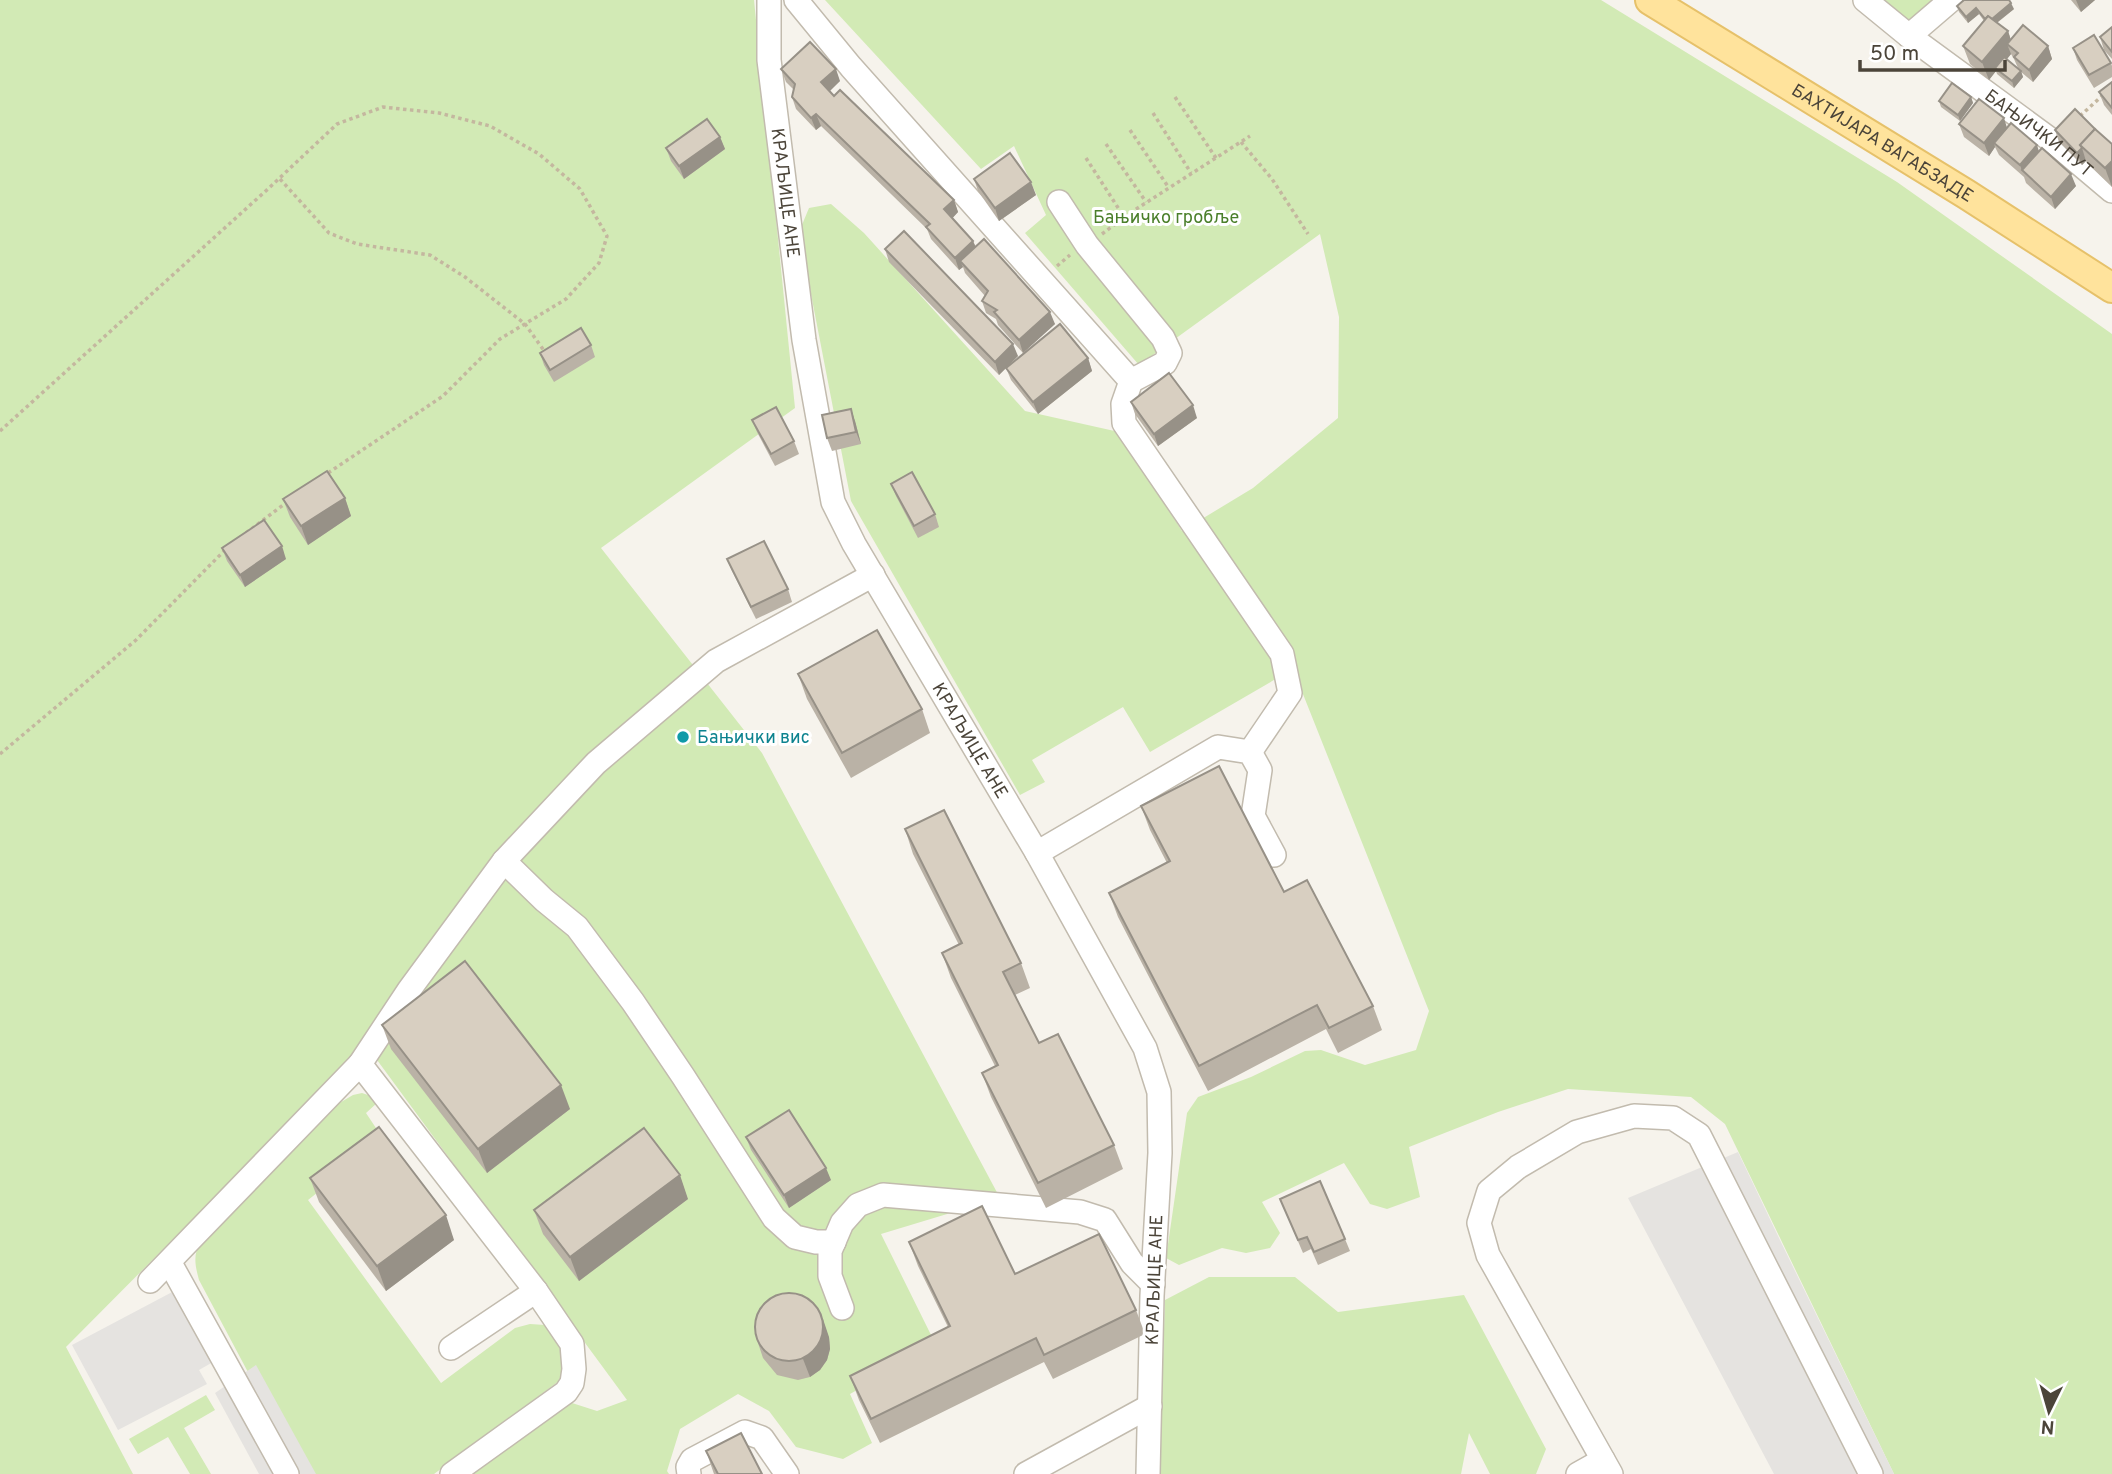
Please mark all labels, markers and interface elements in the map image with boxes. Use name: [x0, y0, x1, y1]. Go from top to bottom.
scale bar: [1860, 28, 2005, 72]
text: 50 m: [1870, 41, 1919, 68]
street label: БАХТИЈАРА ВАГАБЗАДЕ: [1787, 80, 1977, 209]
street label: БАЊИЧКИ ПУТ: [1979, 85, 2097, 183]
street label: КРАЉИЦЕ АНЕ: [765, 127, 804, 259]
park label: Бањичко гробље: [1093, 207, 1239, 230]
street label: КРАЉИЦЕ АНЕ: [926, 679, 1012, 803]
place label: Бањички вис: [697, 727, 810, 750]
marker: Бањички вис: [675, 729, 691, 745]
street label: КРАЉИЦЕ АНЕ: [1142, 1214, 1169, 1346]
north arrow: [2014, 1376, 2084, 1446]
text: N: [2040, 1413, 2056, 1438]

